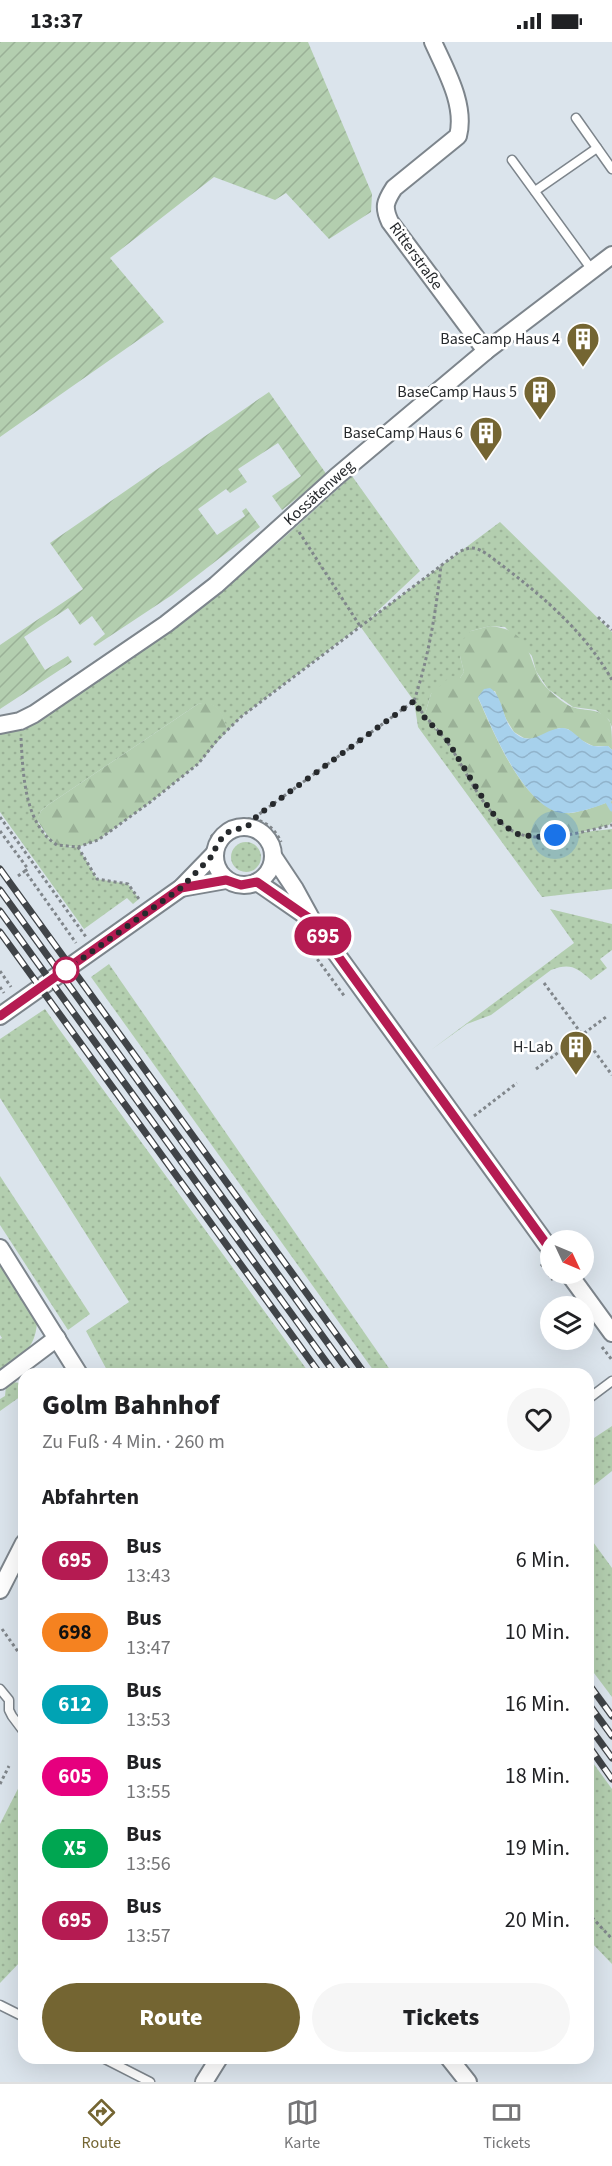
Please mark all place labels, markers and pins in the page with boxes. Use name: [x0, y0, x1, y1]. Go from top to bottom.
building icon: BaseCamp Haus 4: [565, 321, 601, 368]
place label: BaseCamp Haus 4: [440, 328, 560, 350]
building icon: BaseCamp Haus 5: [522, 374, 558, 421]
place label: BaseCamp Haus 5: [397, 381, 517, 403]
building icon: BaseCamp Haus 6: [468, 415, 504, 462]
place label: BaseCamp Haus 6: [343, 422, 463, 444]
unlabelled marker: [53, 957, 79, 983]
building icon: H-Lab: [558, 1029, 594, 1076]
place label: H-Lab: [513, 1036, 553, 1058]

